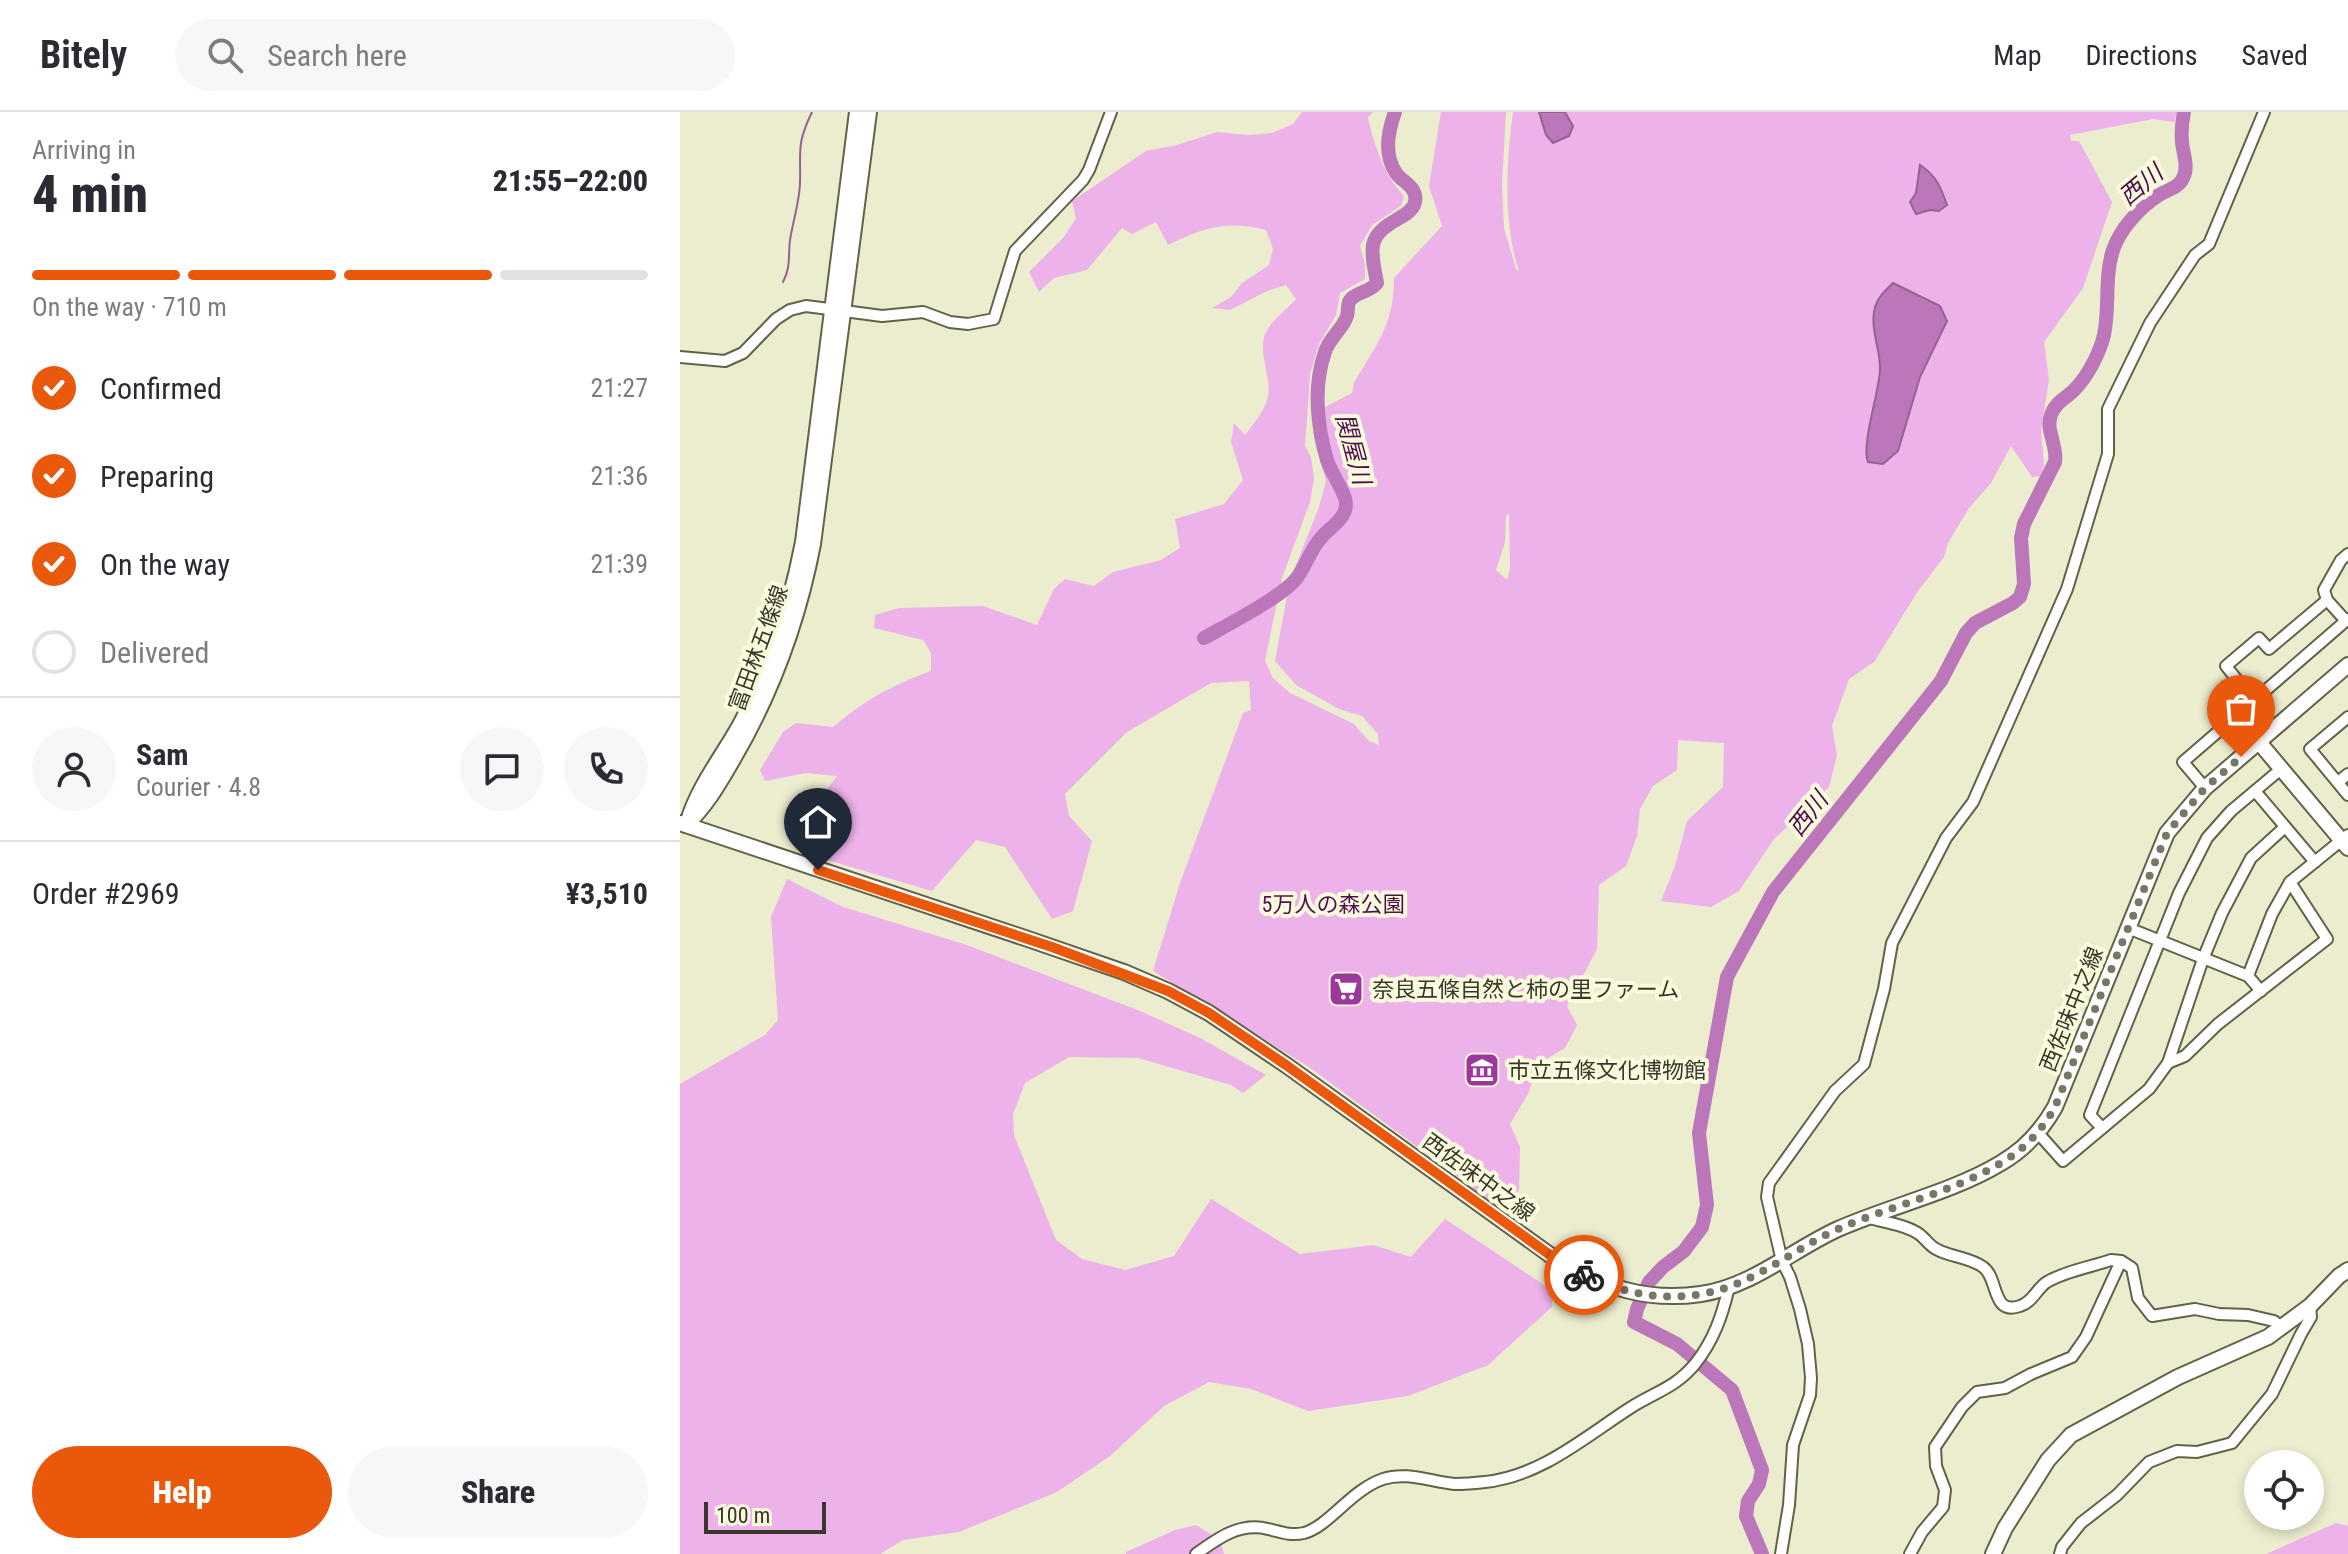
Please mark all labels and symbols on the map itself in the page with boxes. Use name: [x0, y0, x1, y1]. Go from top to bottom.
water label: 西川: [2114, 157, 2171, 211]
water label: 関屋川: [1330, 411, 1377, 490]
street label: 富田林五條線: [724, 582, 793, 714]
pin: [2207, 675, 2275, 757]
water label: 西川: [1782, 784, 1836, 842]
pin: [784, 788, 852, 870]
park label: 5万人の森公園: [1262, 892, 1404, 917]
street label: 西佐味中之線: [2035, 943, 2108, 1075]
supermarket icon: 奈良五條自然と柿の里ファーム: [1327, 970, 1365, 1008]
place label: 奈良五條自然と柿の里ファーム: [1372, 977, 1679, 1002]
museum icon: 市立五條文化博物館: [1463, 1051, 1501, 1089]
place label: 市立五條文化博物館: [1508, 1058, 1706, 1083]
street label: 西佐味中之線: [1418, 1128, 1539, 1226]
courier: [1544, 1235, 1624, 1315]
scale bar: [704, 1498, 826, 1534]

